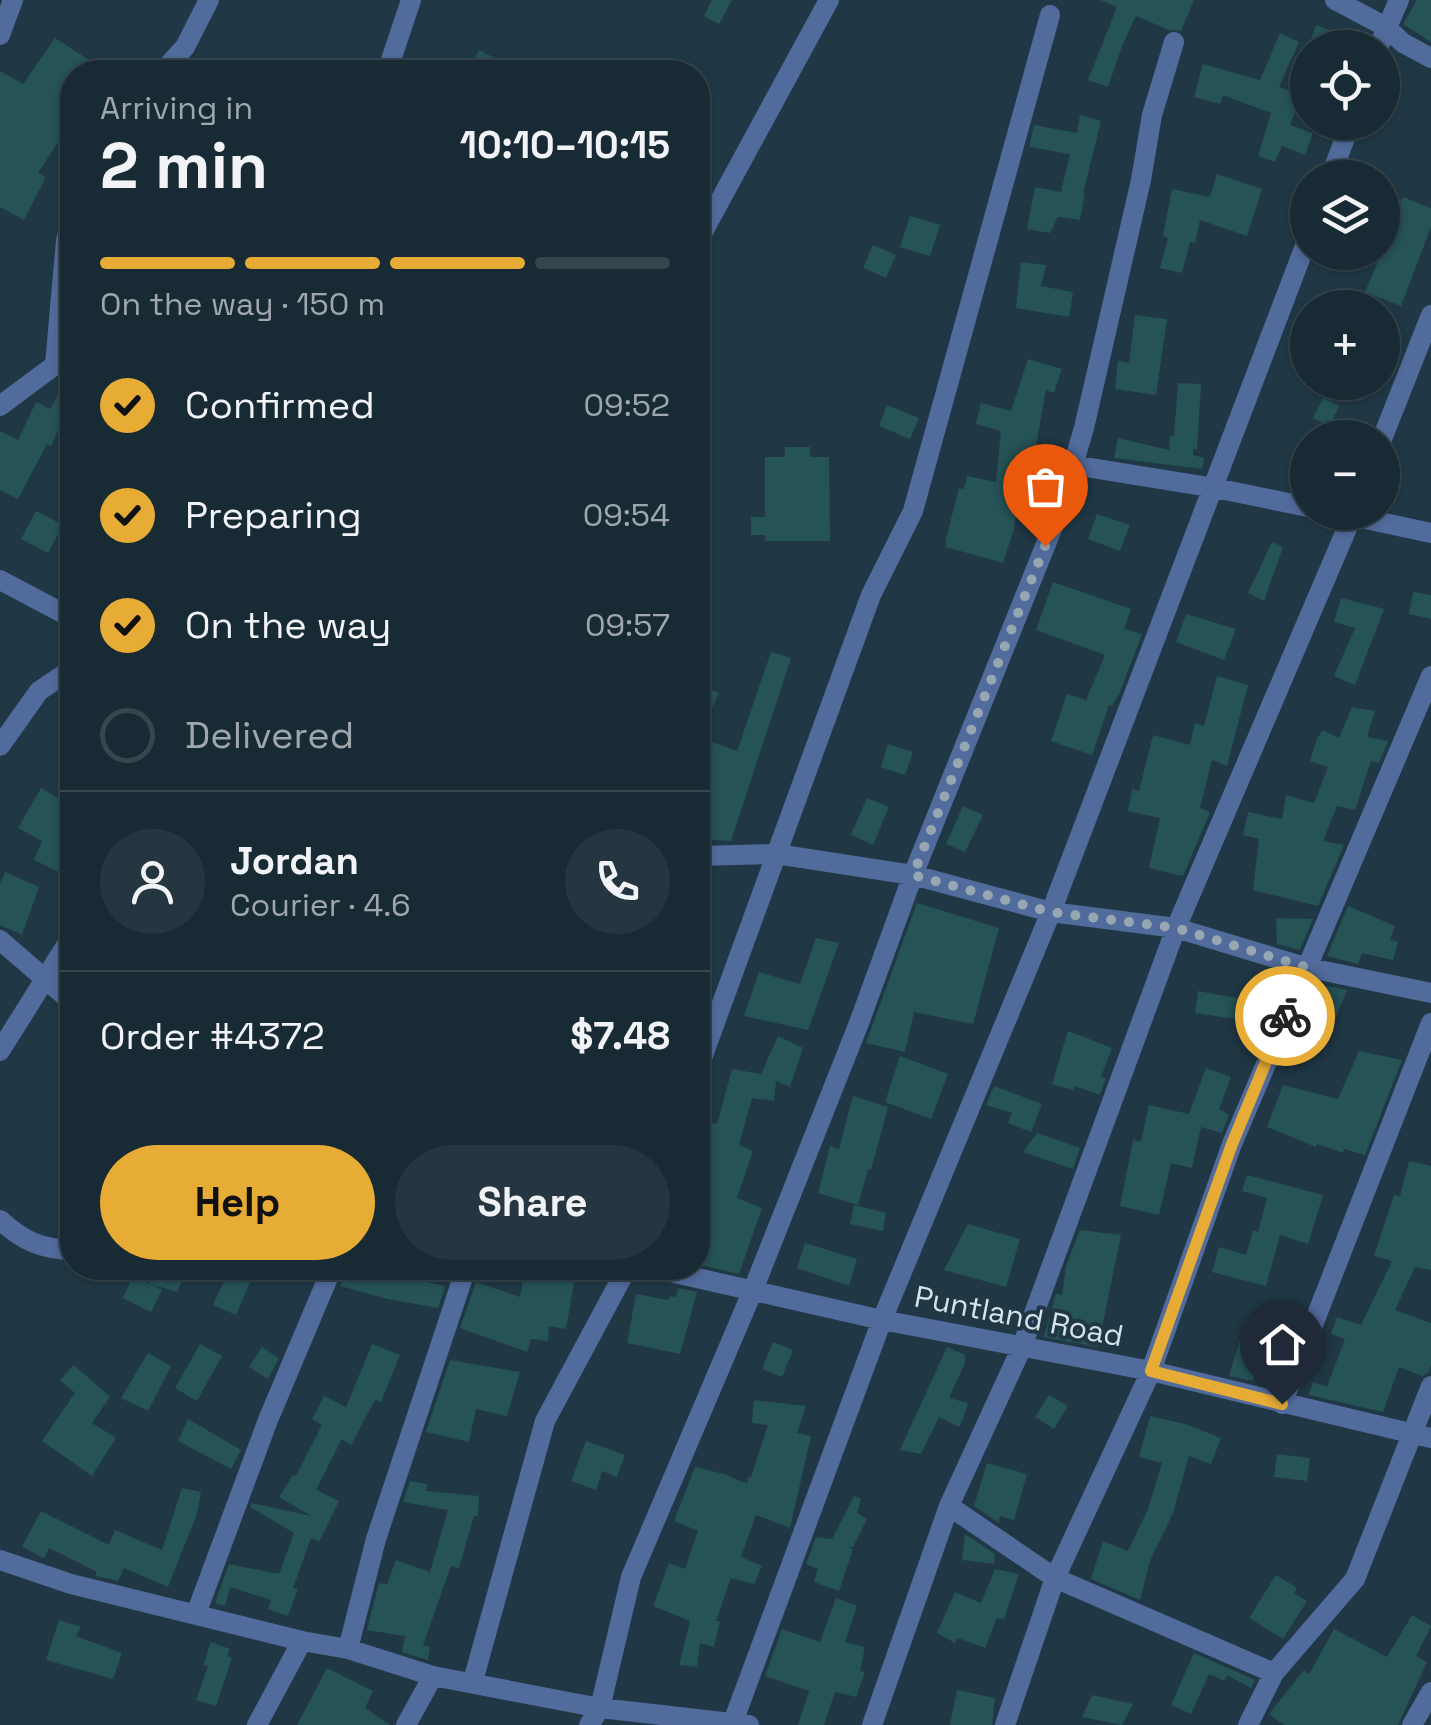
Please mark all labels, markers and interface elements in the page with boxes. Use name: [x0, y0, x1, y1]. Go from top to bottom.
map controls: [1290, 30, 1400, 530]
button: locate: [1290, 30, 1400, 140]
text: Arriving in: [100, 88, 253, 128]
text: 10:10–10:15: [460, 121, 670, 169]
text: 2 min: [100, 124, 268, 207]
button: layers: [1290, 160, 1400, 270]
text: On the way · 150 m: [100, 284, 385, 324]
button: +: [1290, 290, 1400, 400]
icon: check: [100, 378, 155, 433]
text: Confirmed: [185, 381, 375, 429]
text: 09:52: [584, 385, 670, 425]
button: −: [1290, 420, 1400, 530]
pin: [1003, 444, 1088, 547]
icon: bag: [1018, 459, 1073, 514]
icon: check: [100, 488, 155, 543]
text: Preparing: [185, 491, 362, 539]
text: 09:54: [583, 495, 670, 535]
icon: check: [100, 598, 155, 653]
text: On the way: [185, 601, 391, 649]
text: 09:57: [585, 605, 670, 645]
text: Delivered: [185, 711, 354, 759]
button: person: [100, 829, 205, 934]
button: phone: [565, 829, 670, 934]
text: Jordan: [230, 837, 359, 885]
text: Courier · 4.6: [230, 885, 411, 925]
courier: [1235, 966, 1335, 1066]
icon: bike: [1258, 989, 1313, 1044]
text: Order #4372: [100, 1012, 325, 1060]
text: $7.48: [570, 1012, 670, 1060]
button: Help: [100, 1145, 375, 1260]
button: Share: [395, 1145, 670, 1260]
street label: Puntland Road: [911, 1277, 1127, 1355]
pin: [1240, 1302, 1325, 1405]
icon: home: [1255, 1317, 1310, 1372]

